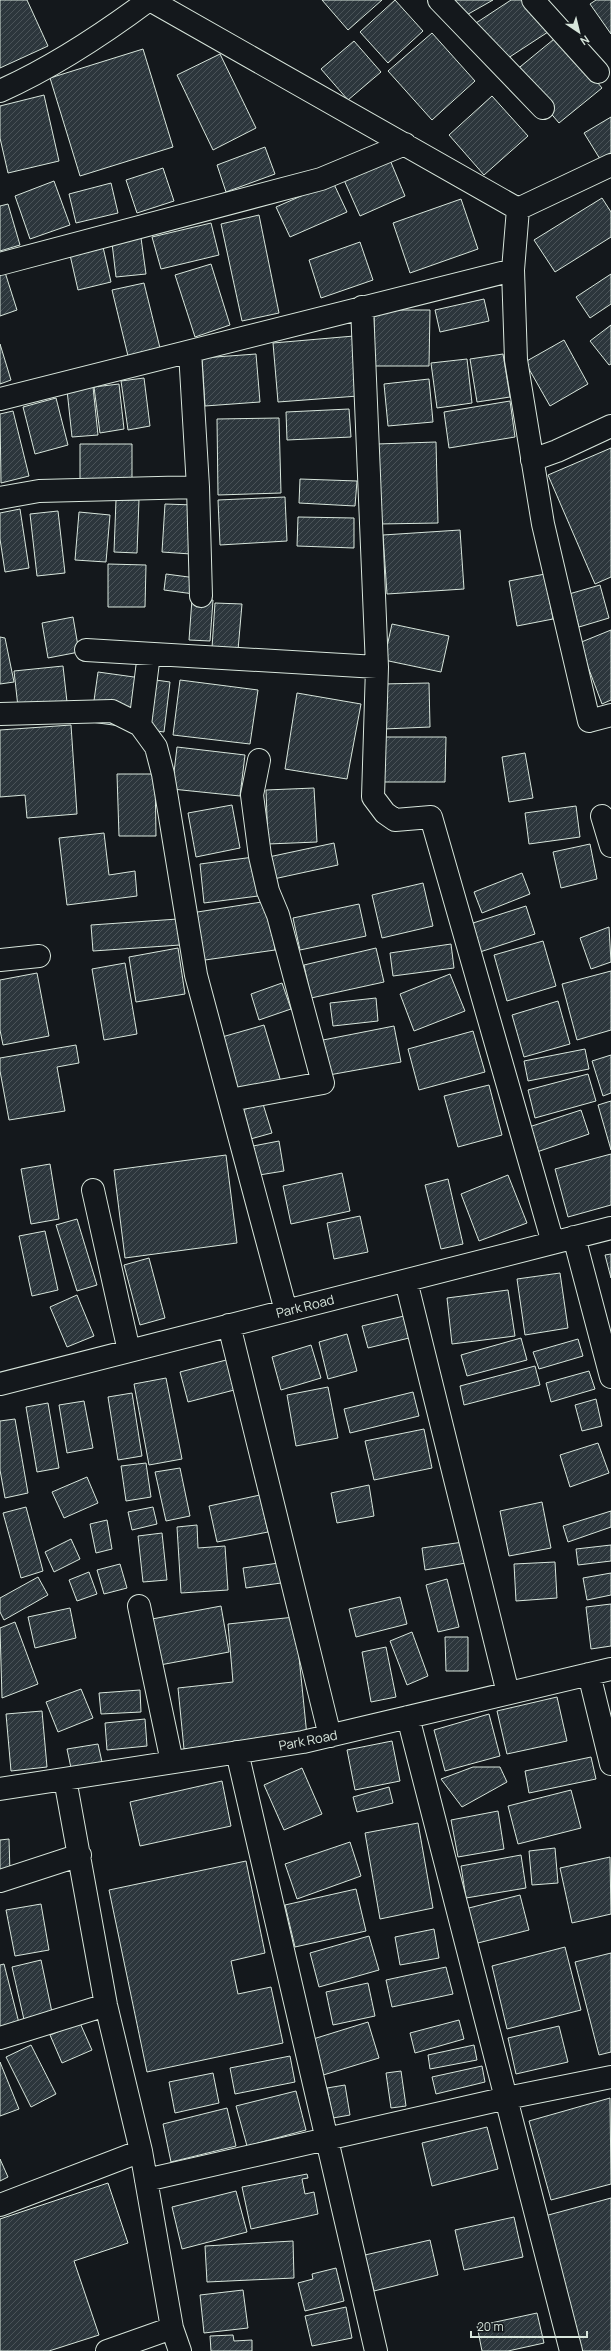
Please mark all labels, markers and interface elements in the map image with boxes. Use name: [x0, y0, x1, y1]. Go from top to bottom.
north arrow: [559, 12, 599, 52]
text: N: [577, 32, 593, 49]
street label: Park Road: [274, 1290, 336, 1322]
street label: Park Road: [277, 1726, 339, 1754]
scale bar: [471, 2313, 587, 2339]
text: 20 m: [477, 2318, 504, 2335]

